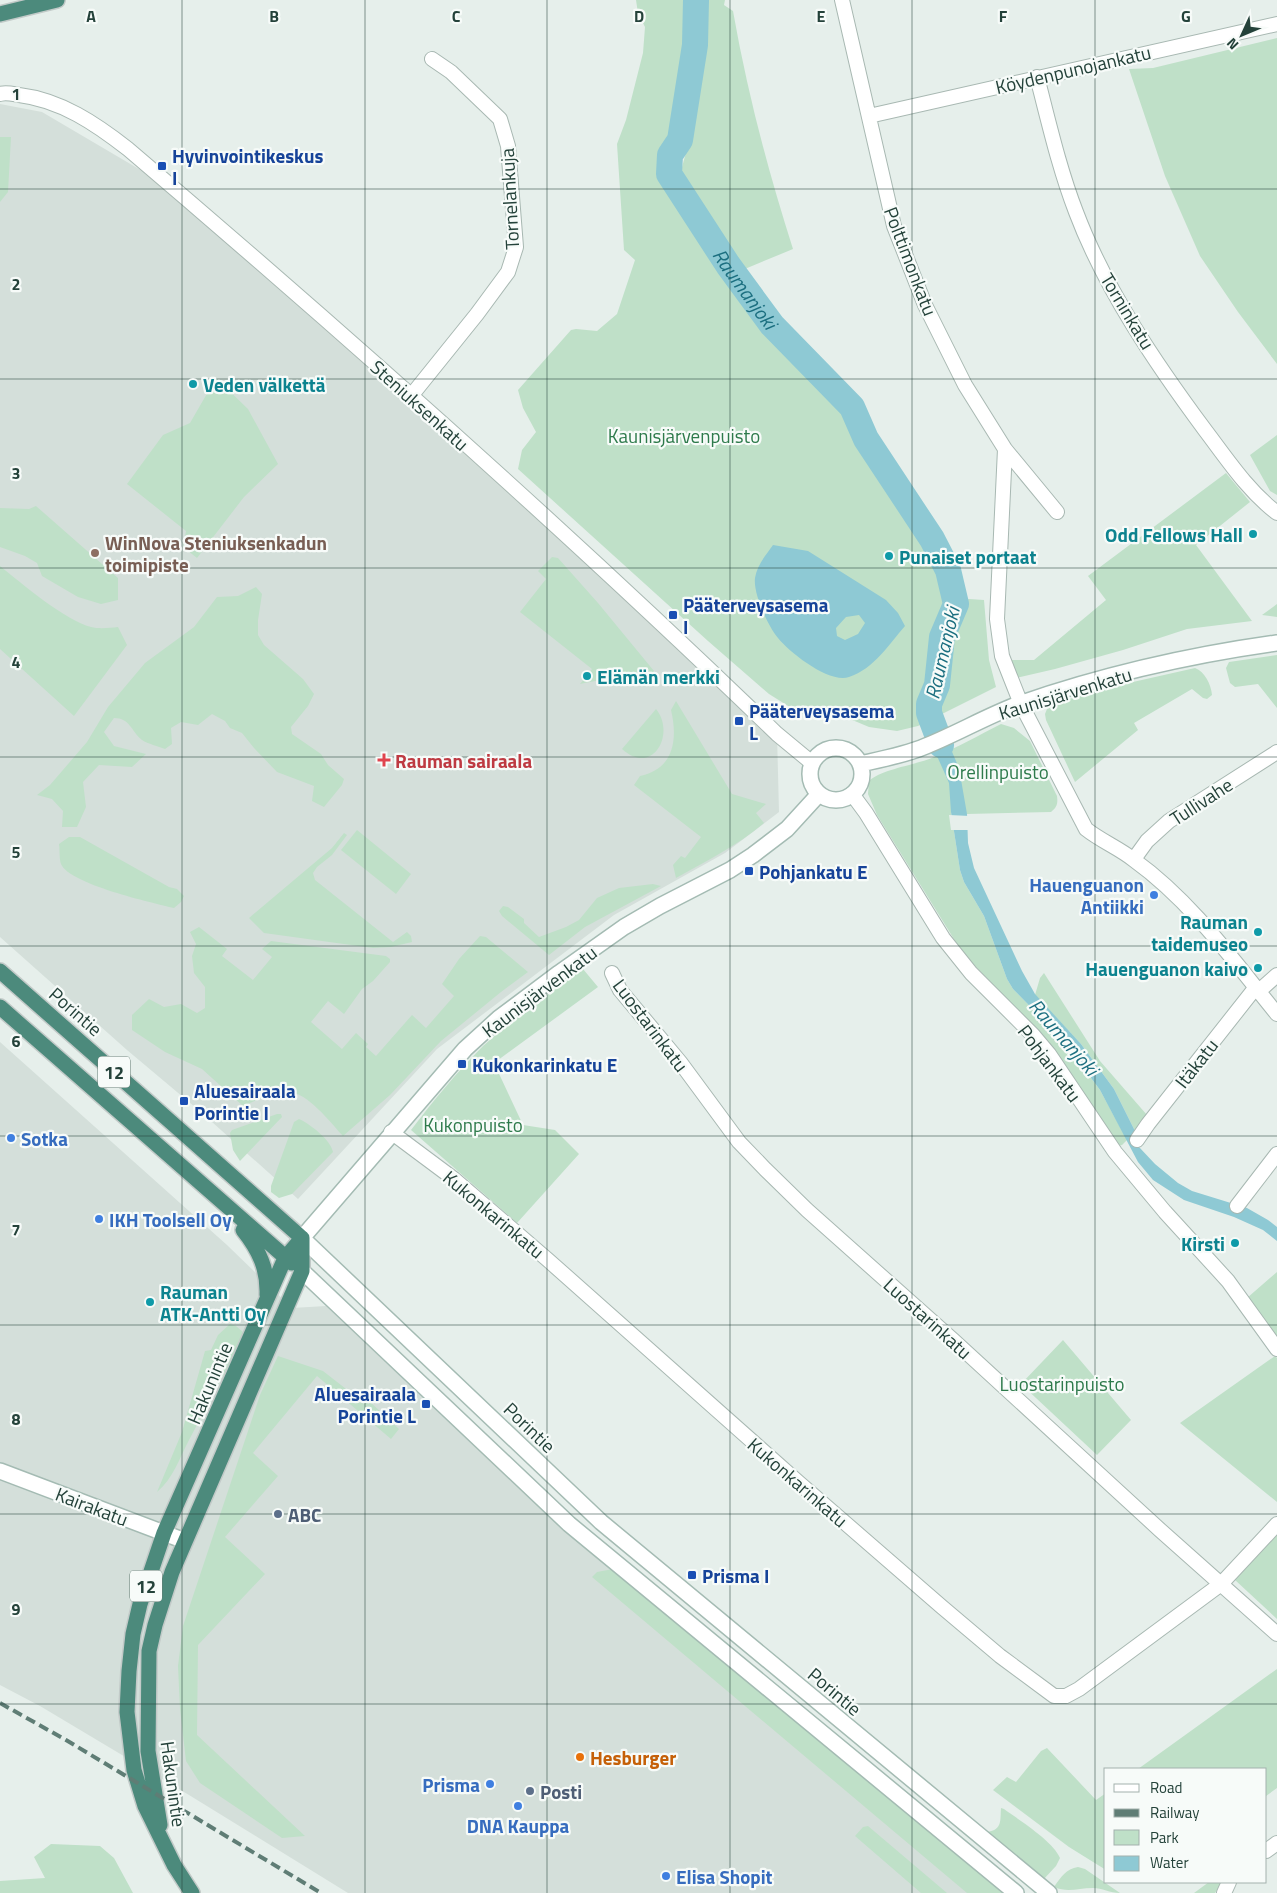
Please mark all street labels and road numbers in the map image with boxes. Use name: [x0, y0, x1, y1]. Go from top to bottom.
street label: Köydenpunojankatu: [992, 37, 1154, 101]
street label: Tornelankuja: [492, 147, 526, 251]
street label: Polttimonkatu: [877, 202, 945, 320]
street label: Torninkatu: [1094, 267, 1162, 355]
street label: Steniuksenkatu: [364, 353, 476, 457]
street label: Kaunisjärvenkatu: [995, 659, 1135, 727]
street label: Tullivahe: [1164, 770, 1238, 832]
street label: Kaunisjärvenkatu: [475, 938, 603, 1044]
street label: Luostarinkatu: [606, 972, 696, 1078]
street label: Porintie: [43, 980, 109, 1042]
street label: Pohjankatu: [1011, 1018, 1089, 1108]
street label: Itäkatu: [1167, 1032, 1225, 1094]
road number: 12: [98, 1056, 130, 1088]
street label: Kukonkarinkatu: [437, 1163, 551, 1265]
street label: Luostarinkatu: [877, 1270, 979, 1366]
street label: Hakunintie: [179, 1338, 239, 1428]
street label: Porintie: [497, 1395, 563, 1459]
street label: Kukonkarinkatu: [741, 1430, 855, 1534]
street label: Kairakatu: [51, 1479, 133, 1533]
road number: 12: [130, 1570, 162, 1602]
street label: Porintie: [802, 1660, 868, 1722]
street label: Hakunintie: [154, 1739, 194, 1829]

